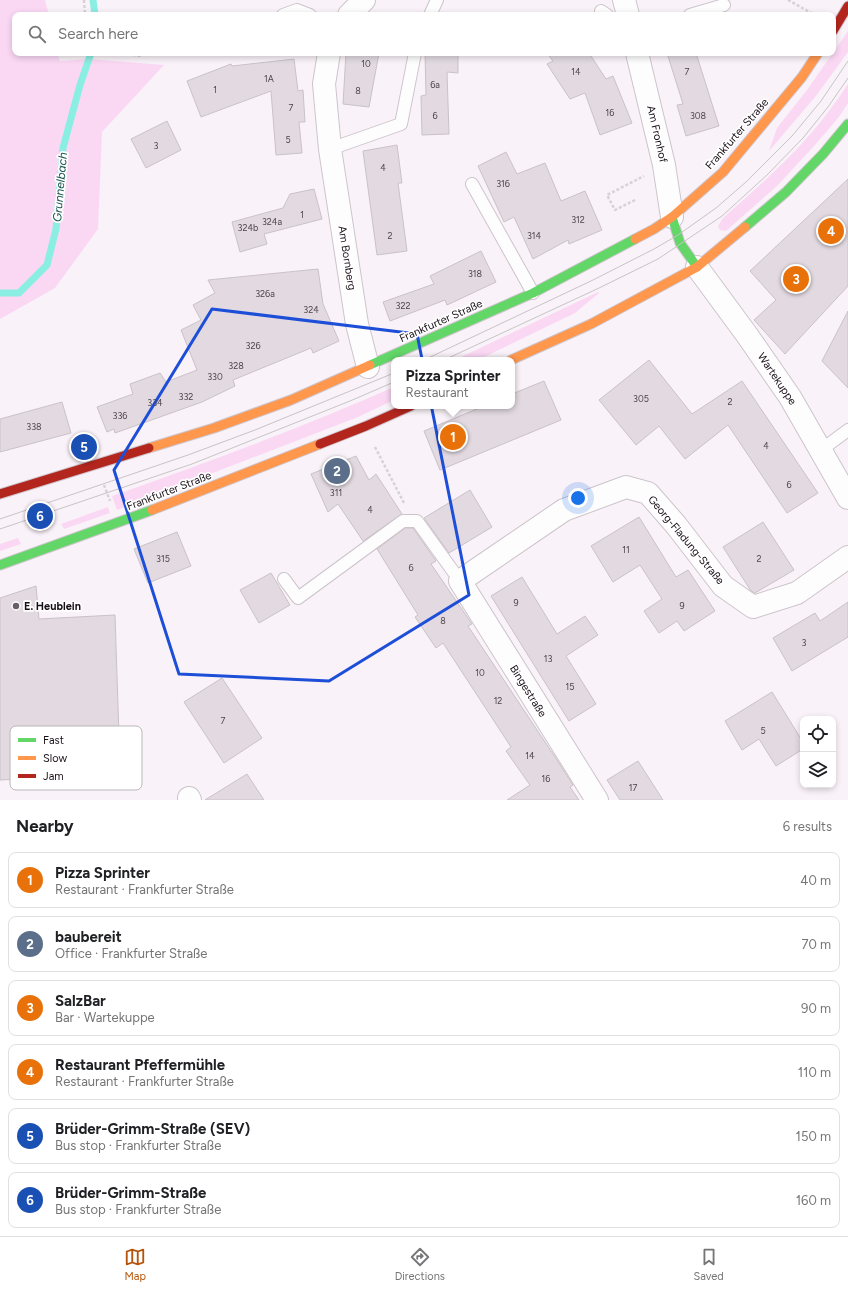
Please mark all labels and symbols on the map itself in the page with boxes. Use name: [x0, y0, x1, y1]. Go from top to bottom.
house number: 10: [361, 58, 371, 69]
house number: 14: [571, 66, 581, 77]
house number: 7: [685, 66, 690, 77]
house number: 1A: [264, 73, 274, 84]
house number: 6a: [430, 79, 440, 90]
house number: 1: [213, 84, 217, 95]
house number: 8: [355, 85, 361, 96]
street label: Frankfurter Straße: [703, 96, 771, 172]
house number: 7: [289, 102, 294, 113]
street label: Am Fronhof: [644, 104, 670, 165]
house number: 16: [606, 107, 614, 118]
house number: 6: [432, 110, 438, 121]
house number: 308: [690, 110, 707, 121]
house number: 5: [285, 134, 291, 145]
house number: 3: [154, 140, 159, 151]
water label: Grunnelbach: [50, 151, 70, 222]
house number: 4: [380, 162, 386, 173]
house number: 316: [496, 178, 510, 189]
house number: 1: [300, 209, 304, 220]
house number: 312: [571, 214, 585, 225]
house number: 324a: [262, 216, 282, 227]
pin: 4: [818, 216, 844, 246]
house number: 324b: [238, 222, 258, 233]
street label: Am Bornberg: [335, 225, 359, 291]
house number: 2: [387, 230, 393, 241]
house number: 314: [527, 230, 542, 241]
pin: 3: [783, 264, 809, 294]
house number: 318: [468, 268, 483, 279]
house number: 326a: [255, 288, 275, 299]
street label: Frankfurter Straße: [397, 297, 485, 345]
house number: 322: [396, 300, 410, 311]
house number: 324: [303, 304, 319, 315]
house number: 326: [245, 340, 261, 351]
street label: Wartekuppe: [755, 350, 799, 408]
house number: 328: [228, 360, 244, 371]
house number: 330: [207, 371, 223, 382]
house number: 332: [179, 391, 193, 402]
house number: 305: [633, 393, 649, 404]
house number: 2: [727, 396, 733, 407]
house number: 334: [147, 397, 163, 408]
house number: 336: [113, 410, 127, 421]
house number: 338: [26, 421, 42, 432]
pin: 1: [440, 422, 466, 452]
pin: 5: [71, 432, 97, 462]
house number: 4: [763, 440, 769, 451]
pin: 2: [324, 456, 350, 486]
street label: Frankfurter Straße: [125, 469, 213, 513]
house number: 6: [786, 479, 792, 490]
house number: 311: [330, 487, 342, 498]
your location: [568, 488, 588, 508]
street label: Georg-Fladung-Straße: [645, 493, 727, 587]
pin: 6: [27, 501, 53, 531]
house number: 4: [367, 504, 373, 515]
house number: 11: [622, 544, 630, 555]
house number: 315: [156, 553, 170, 564]
house number: 2: [756, 553, 762, 564]
house number: 6: [408, 562, 414, 573]
house number: 9: [513, 597, 519, 608]
place label: E. Heublein: [24, 600, 81, 613]
house number: 9: [679, 600, 685, 611]
marker: E. Heublein: [11, 601, 21, 611]
house number: 8: [440, 615, 446, 626]
house number: 3: [802, 637, 807, 648]
house number: 13: [544, 653, 552, 664]
street label: Bingestraße: [507, 663, 549, 719]
house number: 10: [475, 667, 485, 678]
house number: 15: [566, 681, 574, 692]
house number: 12: [494, 695, 502, 706]
house number: 7: [221, 715, 226, 726]
house number: 5: [760, 725, 766, 736]
legend: [10, 726, 142, 790]
text: Fast: [43, 734, 64, 747]
house number: 14: [525, 750, 535, 761]
text: Slow: [43, 752, 67, 765]
text: Jam: [43, 770, 64, 783]
house number: 16: [542, 773, 550, 784]
house number: 17: [629, 782, 637, 793]

